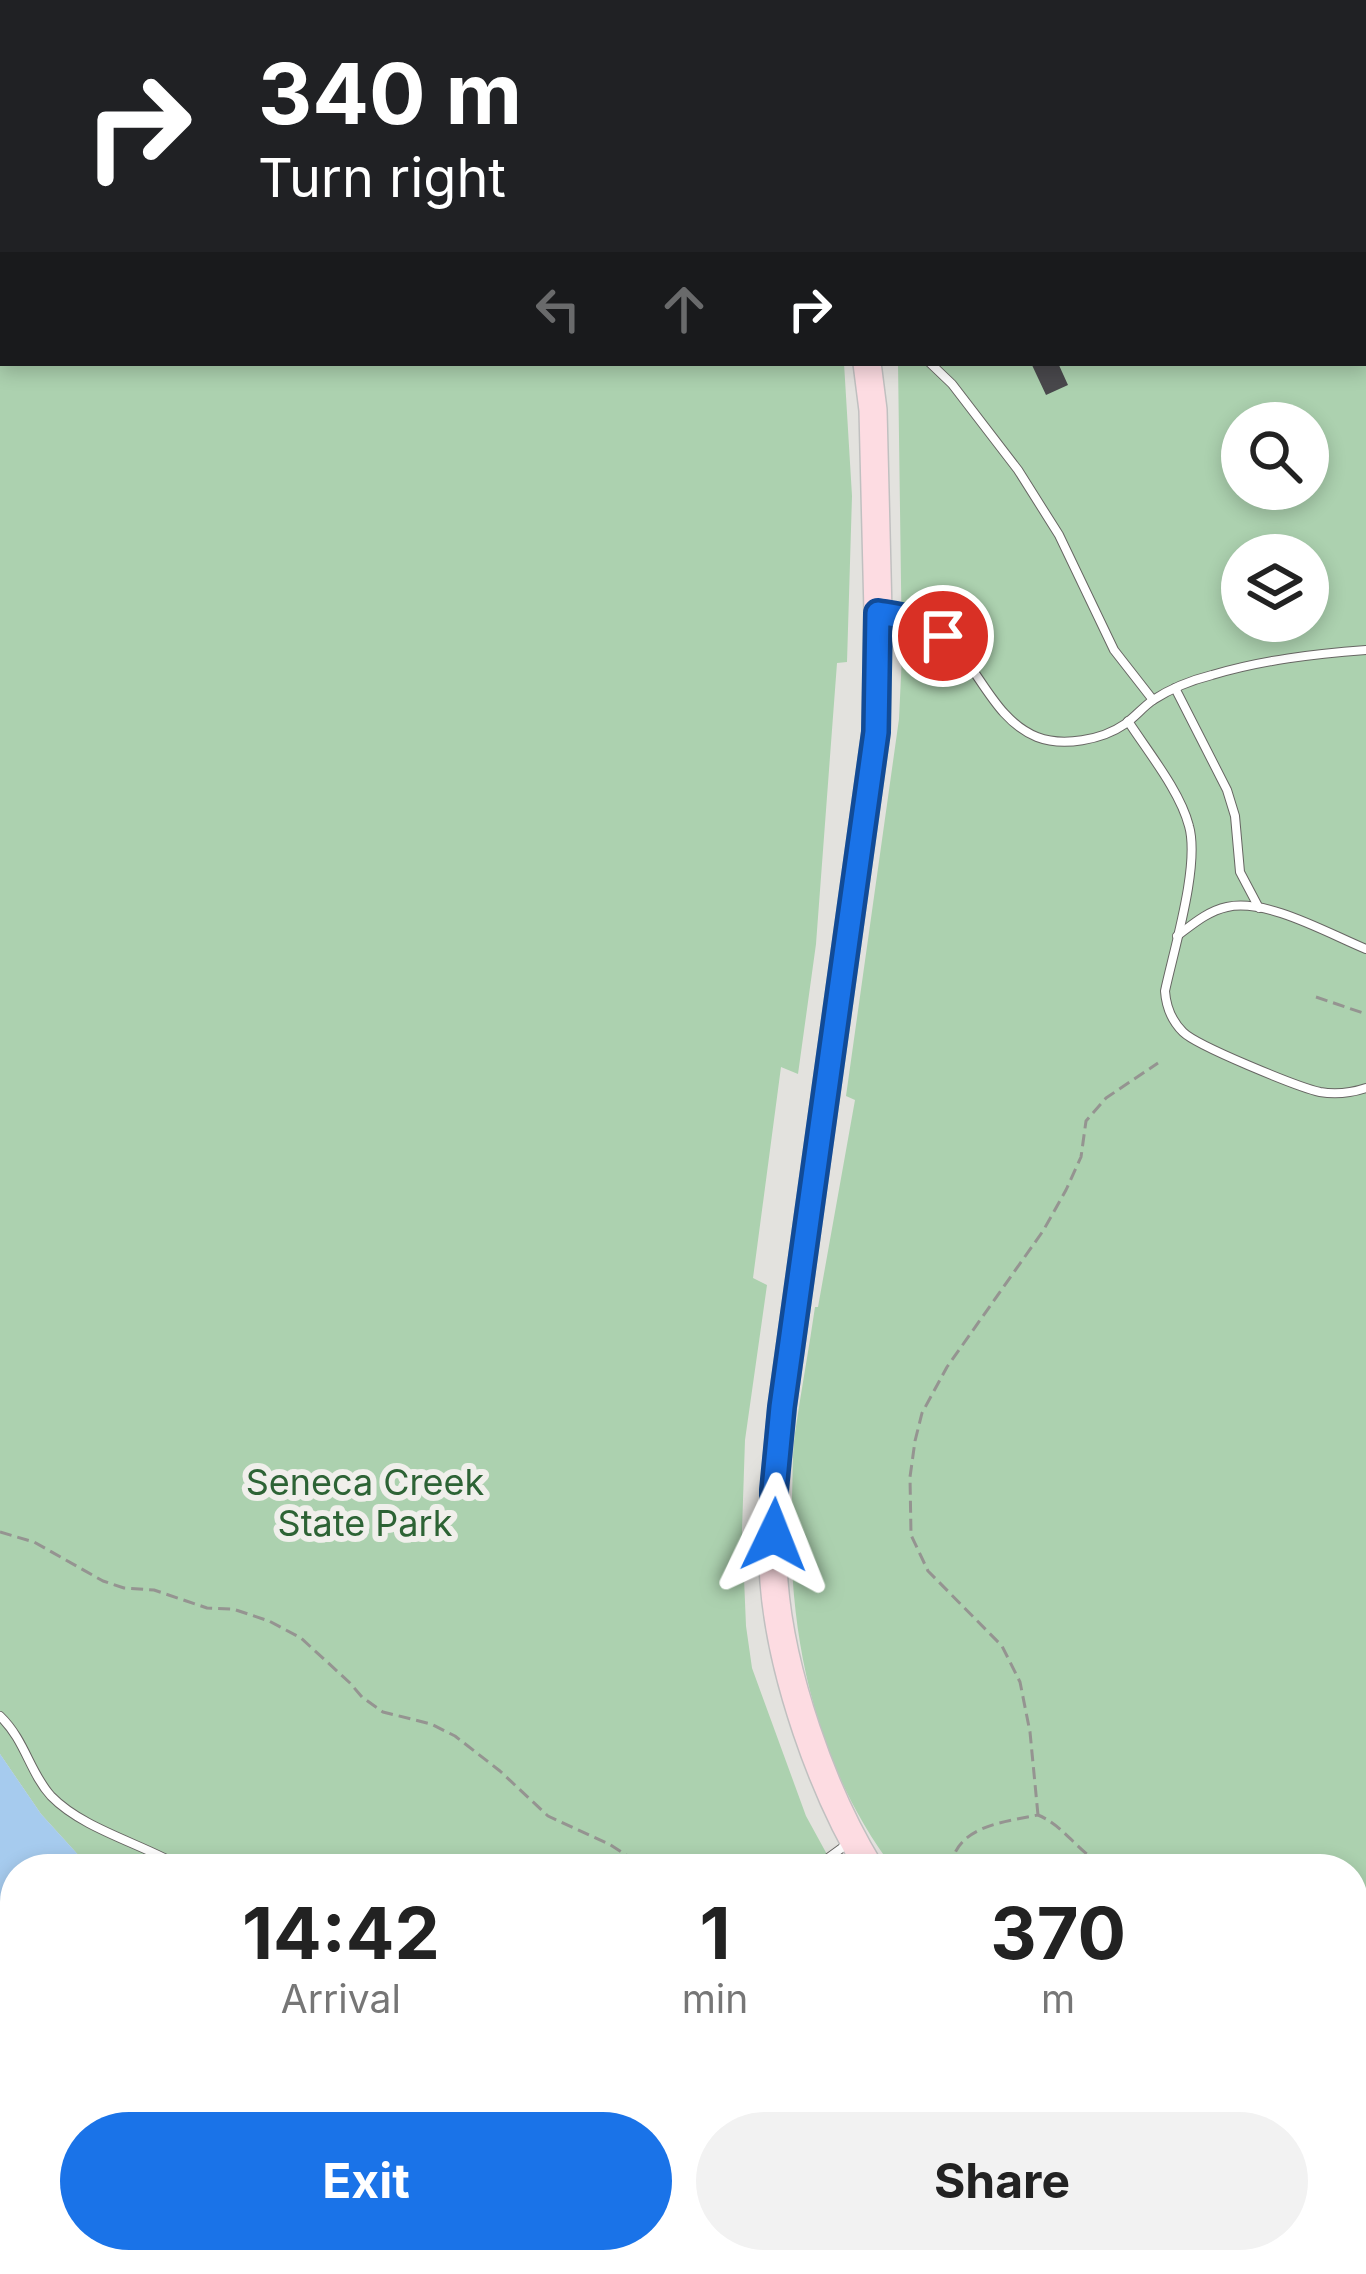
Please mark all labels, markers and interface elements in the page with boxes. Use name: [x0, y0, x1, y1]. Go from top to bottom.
text: 340 m: [258, 43, 522, 144]
icon: right: [60, 48, 216, 204]
text: Turn right: [258, 145, 506, 210]
icon: left: [525, 276, 591, 342]
icon: ahead: [651, 276, 717, 342]
icon: right: [777, 276, 843, 342]
map controls: [1221, 402, 1329, 642]
button: search: [1221, 402, 1329, 510]
button: layers: [1221, 534, 1329, 642]
pin: [892, 585, 994, 687]
icon: arrive: [910, 603, 976, 669]
park label: Seneca Creek State Park: [246, 1460, 485, 1545]
position arrow: [711, 1472, 837, 1598]
text: 14:42: [242, 1889, 440, 1976]
text: 1: [699, 1889, 731, 1976]
text: 370: [990, 1889, 1126, 1976]
text: Arrival: [281, 1975, 401, 2022]
text: min: [682, 1975, 748, 2022]
text: m: [1041, 1975, 1075, 2022]
button: Exit: [60, 2112, 672, 2250]
button: Share: [696, 2112, 1308, 2250]

